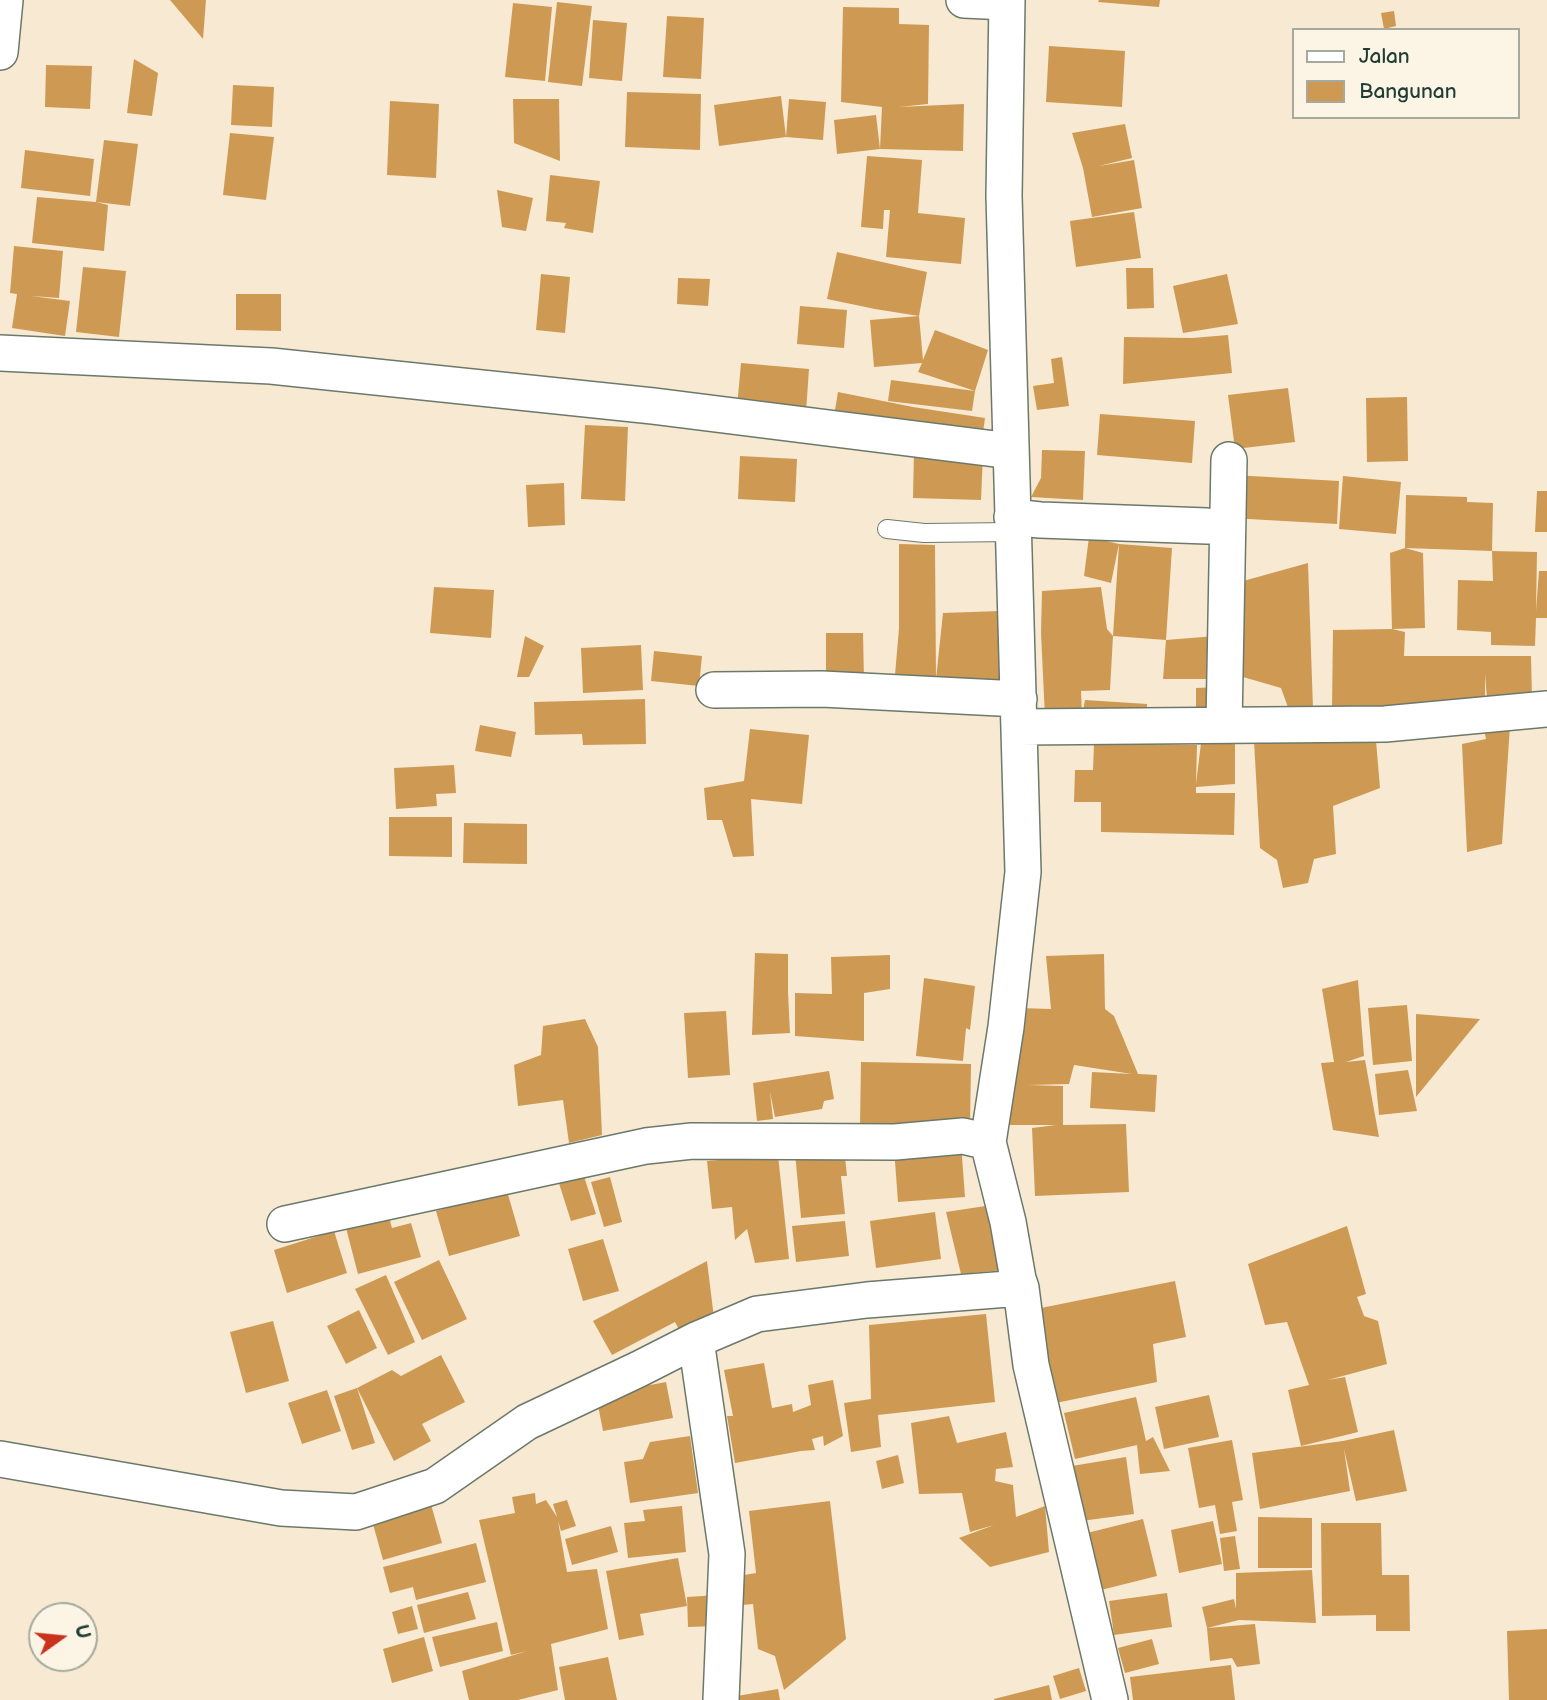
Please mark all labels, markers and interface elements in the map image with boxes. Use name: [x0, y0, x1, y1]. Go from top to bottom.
legend: [1292, 28, 1519, 119]
text: Jalan: [1359, 44, 1410, 69]
text: Bangunan: [1359, 79, 1457, 104]
north arrow: [28, 1602, 98, 1672]
text: U: [69, 1622, 95, 1641]

